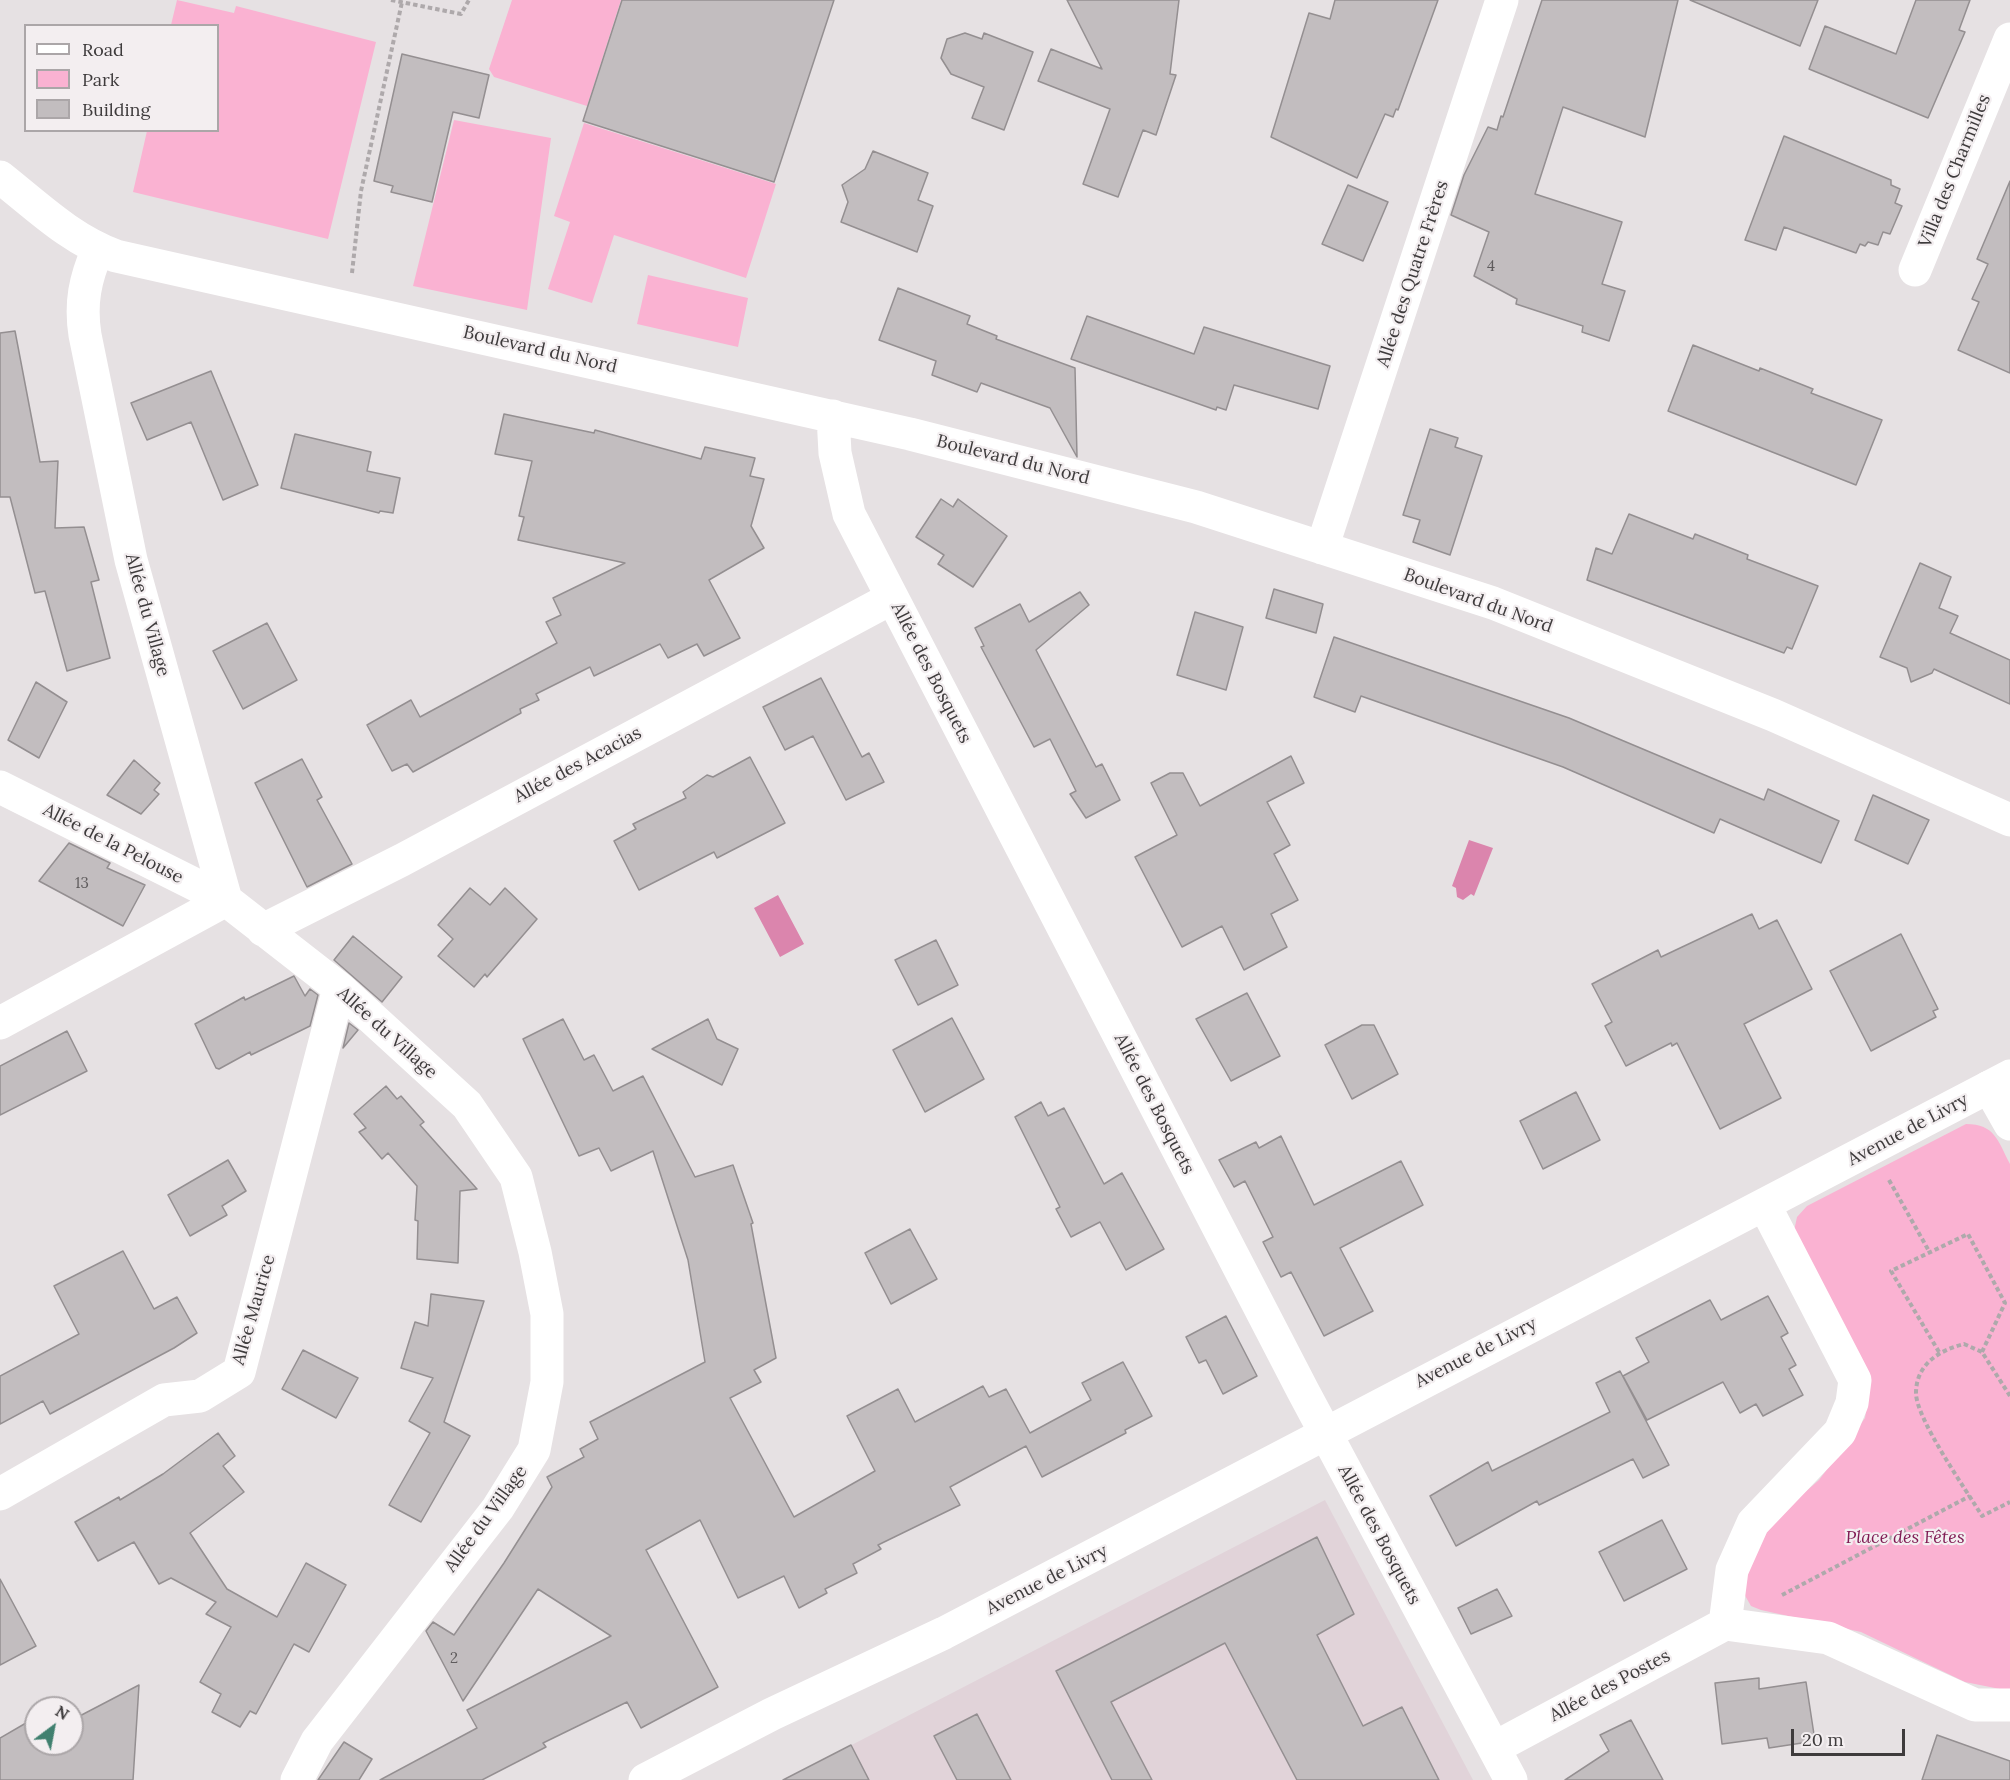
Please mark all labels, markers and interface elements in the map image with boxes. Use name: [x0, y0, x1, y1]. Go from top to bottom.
legend: [24, 24, 219, 132]
text: Road: [82, 38, 124, 61]
text: Park: [82, 68, 119, 91]
street label: Villa des Charmilles: [1914, 91, 1996, 251]
text: Building: [82, 98, 150, 121]
street label: Allée des Quatre Frères: [1373, 178, 1453, 370]
house number: 4: [1487, 258, 1495, 276]
street label: Boulevard du Nord: [461, 322, 619, 378]
street label: Boulevard du Nord: [934, 431, 1092, 489]
street label: Allée du Village: [120, 551, 174, 679]
street label: Boulevard du Nord: [1400, 564, 1556, 638]
street label: Allée des Bosquets: [886, 599, 976, 747]
street label: Allée des Acacias: [511, 722, 645, 808]
street label: Allée de la Pelouse: [39, 799, 187, 889]
house number: 13: [75, 875, 89, 893]
street label: Allée du Village: [333, 983, 441, 1083]
street label: Allée des Bosquets: [1109, 1030, 1199, 1178]
street label: Avenue de Livry: [1844, 1089, 1972, 1171]
street label: Allée Maurice: [228, 1252, 280, 1368]
street label: Avenue de Livry: [1412, 1313, 1540, 1393]
street label: Allée du Village: [440, 1461, 532, 1577]
street label: Allée des Bosquets: [1333, 1462, 1425, 1608]
park label: Place des Fêtes: [1845, 1527, 1965, 1549]
street label: Avenue de Livry: [983, 1540, 1111, 1620]
street label: Allée des Postes: [1546, 1645, 1674, 1727]
house number: 2: [450, 1650, 458, 1668]
north arrow: [24, 1696, 84, 1756]
text: N: [52, 1701, 73, 1724]
scale bar: [1794, 1717, 1908, 1755]
text: 20 m: [1802, 1728, 1844, 1751]

